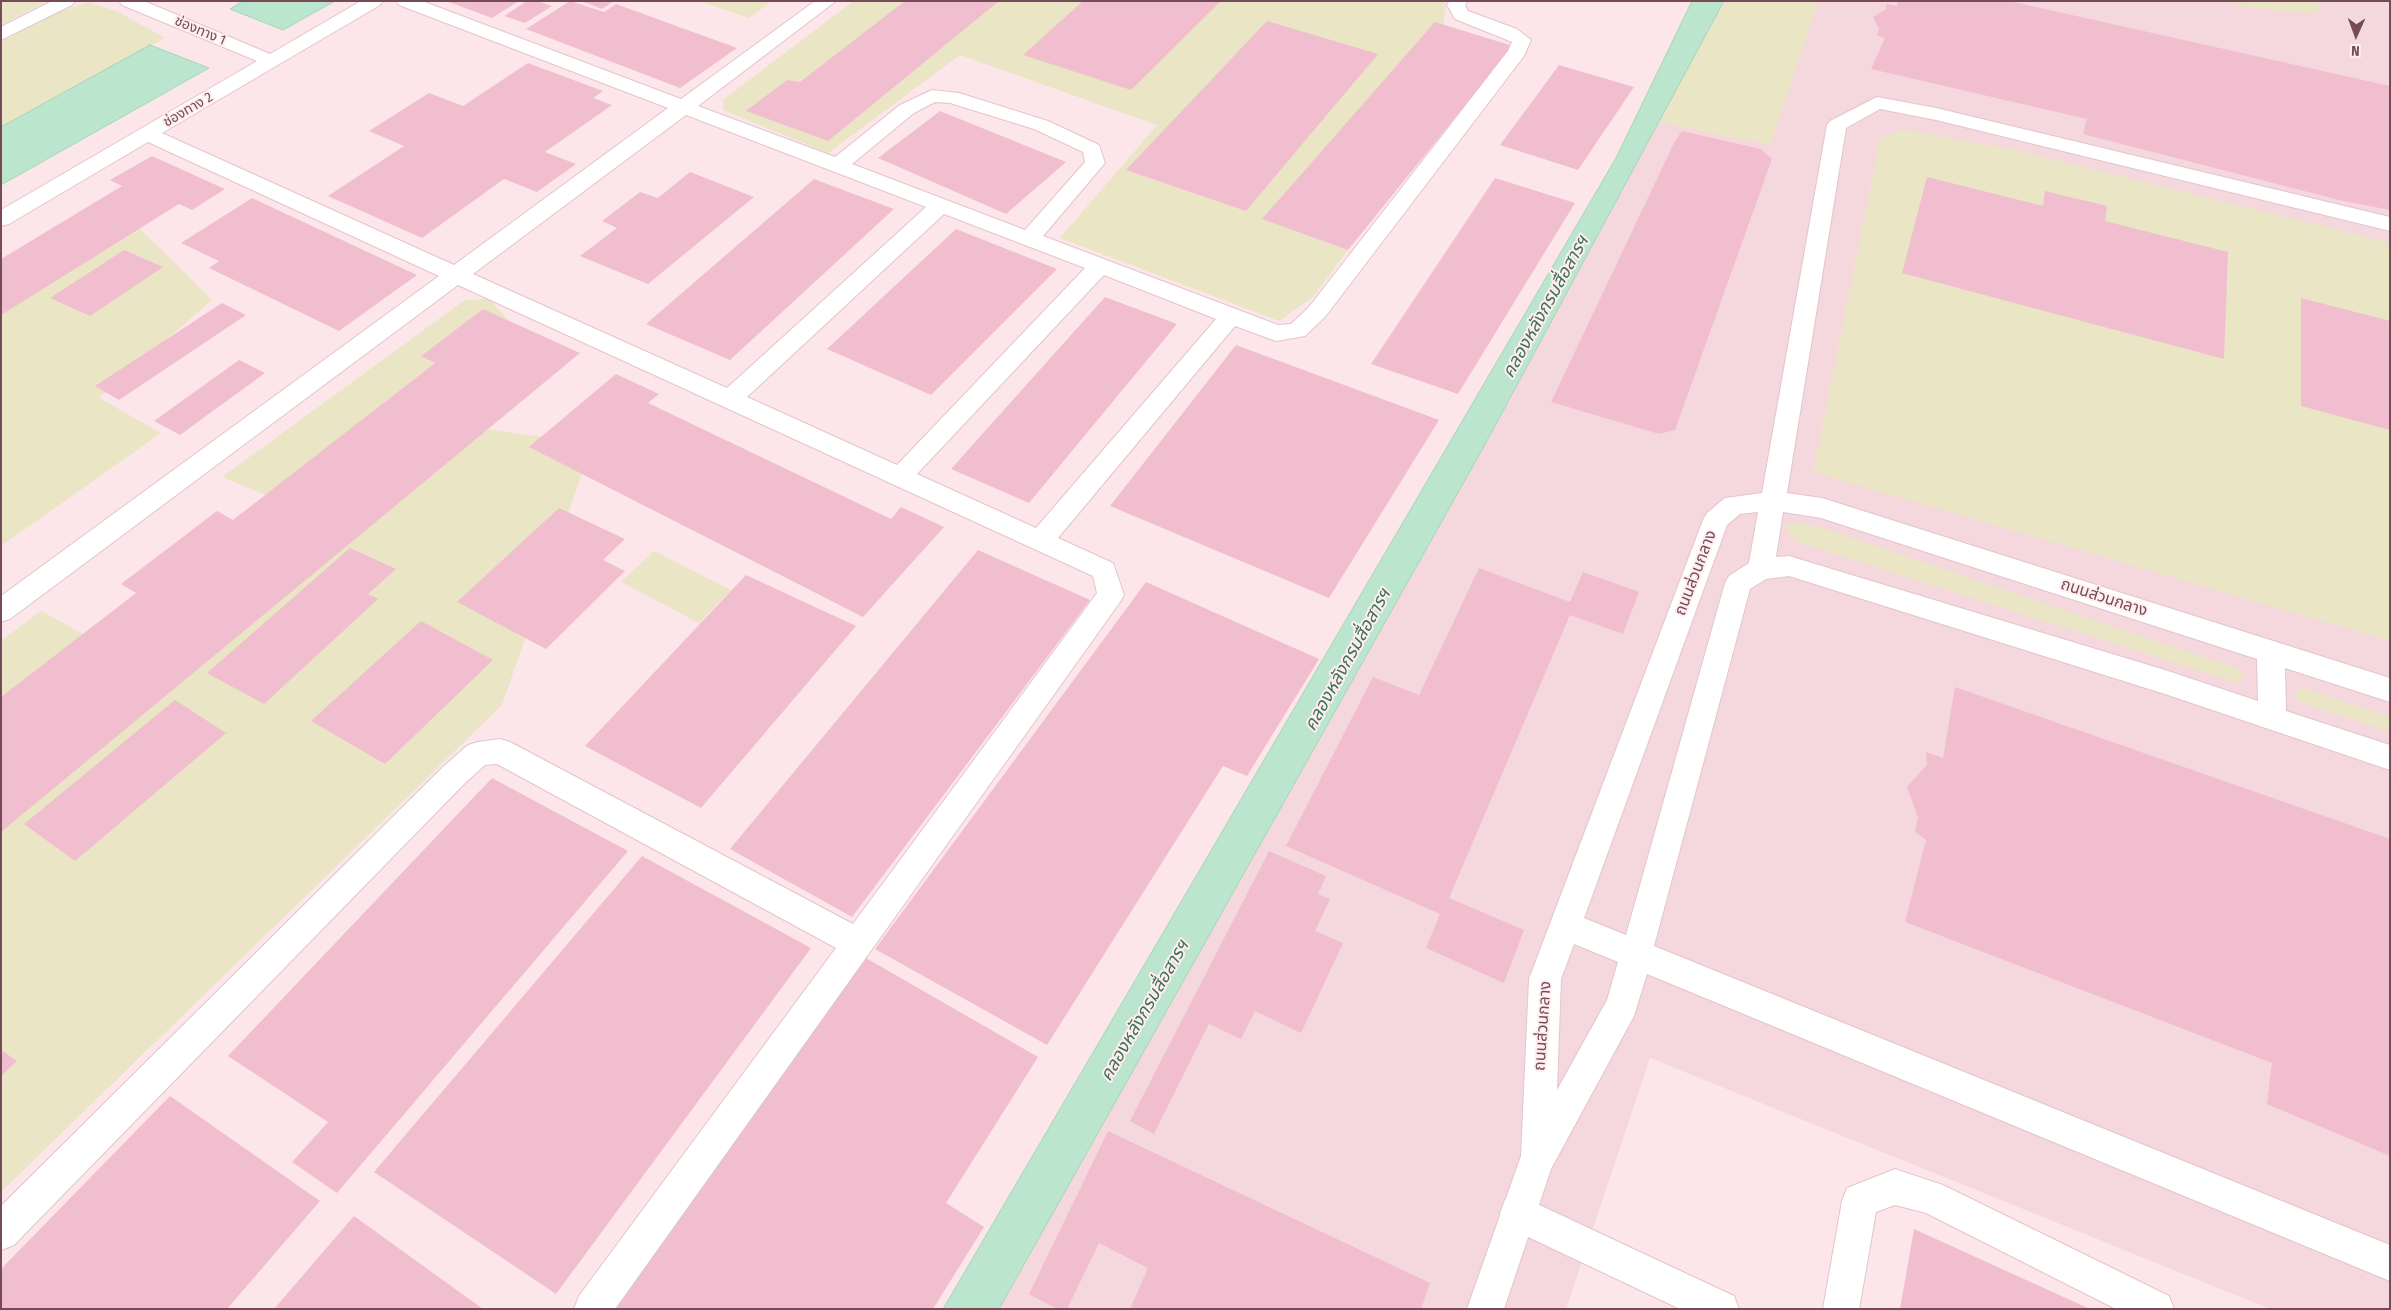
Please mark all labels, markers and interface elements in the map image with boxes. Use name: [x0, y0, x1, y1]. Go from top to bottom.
north arrow: [2331, 10, 2381, 60]
street label: ช่องทาง 1: [172, 13, 228, 49]
text: N: [2351, 42, 2360, 59]
street label: ช่องทาง 2: [160, 89, 216, 131]
water label: คลองหลังกรมสื่อสารฯ: [1498, 232, 1594, 382]
street label: ถนนส่วนกลาง: [1671, 528, 1721, 618]
street label: ถนนส่วนกลาง: [2058, 575, 2150, 621]
water label: คลองหลังกรมสื่อสารฯ: [1300, 585, 1396, 735]
water label: คลองหลังกรมสื่อสารฯ: [1096, 937, 1194, 1085]
street label: ถนนส่วนกลาง: [1530, 980, 1556, 1072]

